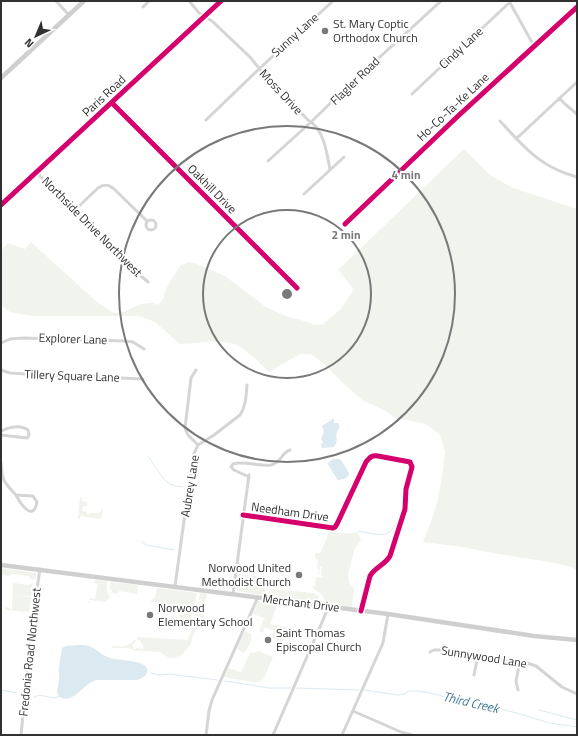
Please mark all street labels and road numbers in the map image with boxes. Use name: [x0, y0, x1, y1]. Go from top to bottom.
street label: Sunny Lane: [267, 8, 323, 61]
street label: Cindy Lane: [434, 22, 487, 73]
street label: Flagler Road: [325, 52, 384, 109]
street label: Moss Drive: [255, 65, 308, 119]
street label: Ho-Co-Ta-Ke Lane: [412, 68, 493, 145]
street label: Paris Road: [77, 70, 130, 121]
street label: Oakhill Drive: [183, 160, 241, 218]
street label: Northside Drive Northwest: [38, 172, 147, 282]
street label: Explorer Lane: [38, 328, 108, 349]
street label: Tillery Square Lane: [24, 364, 120, 387]
street label: Aubrey Lane: [175, 454, 204, 518]
street label: Needham Drive: [250, 497, 330, 526]
street label: Fredonia Road Northwest: [13, 586, 46, 717]
street label: Merchant Drive: [262, 588, 341, 617]
street label: Sunnywood Lane: [440, 640, 528, 673]

